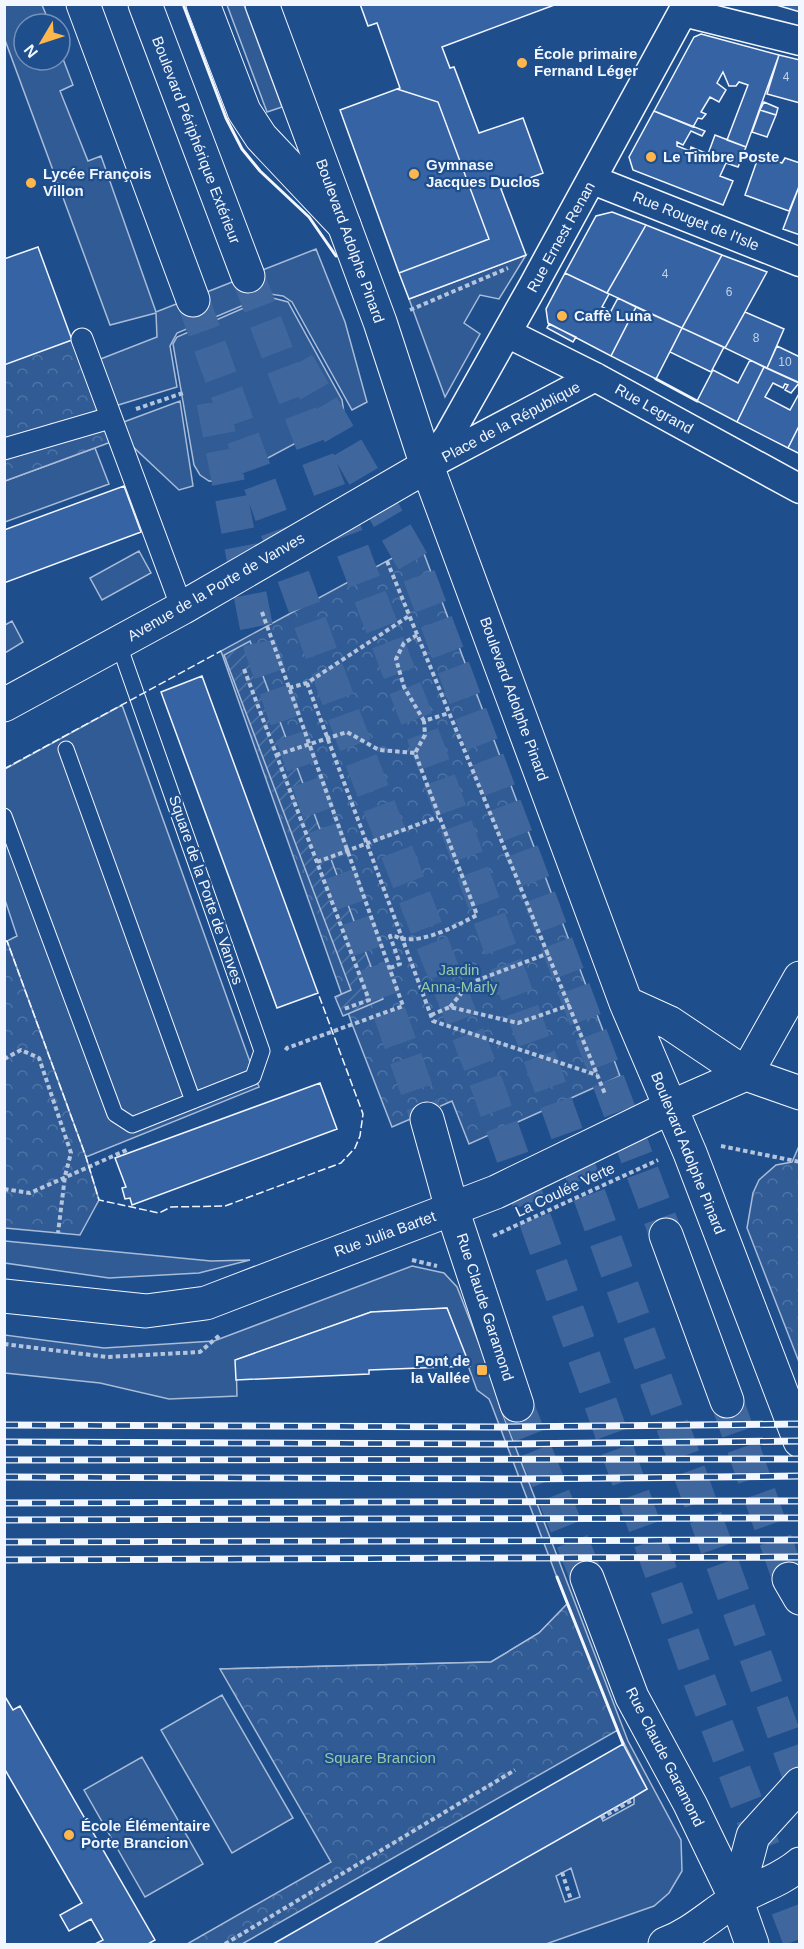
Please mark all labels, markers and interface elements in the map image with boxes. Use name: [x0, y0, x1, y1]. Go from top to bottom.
north arrow: [12, 12, 72, 72]
street label: Boulevard Périphérique Extérieur: [149, 34, 244, 246]
text: N: [20, 41, 41, 61]
place label: École primaire Fernand Léger: [534, 45, 638, 79]
marker: École primaire Fernand Léger: [515, 56, 529, 70]
house number: 4: [783, 70, 790, 84]
place label: Le Timbre Poste: [663, 148, 779, 165]
marker: Le Timbre Poste: [644, 150, 658, 164]
street label: Boulevard Adolphe Pinard: [313, 156, 388, 325]
place label: Gymnase Jacques Duclos: [426, 156, 540, 190]
place label: Lycée François Villon: [43, 165, 152, 199]
marker: Gymnase Jacques Duclos: [407, 167, 421, 181]
marker: Lycée François Villon: [24, 176, 38, 190]
street label: Rue Ernest Renan: [523, 179, 598, 295]
street label: Rue Rouget de l'Isle: [631, 187, 762, 254]
house number: 4: [662, 267, 669, 281]
house number: 6: [726, 285, 733, 299]
place label: Caffè Luna: [574, 307, 652, 324]
marker: Caffè Luna: [555, 309, 569, 323]
house number: 8: [753, 331, 760, 345]
house number: 10: [778, 355, 792, 369]
street label: Place de la République: [439, 378, 583, 465]
street label: Rue Legrand: [612, 380, 696, 437]
street label: Avenue de la Porte de Vanves: [124, 529, 307, 644]
street label: Boulevard Adolphe Pinard: [477, 614, 552, 783]
street label: Square de la Porte de Vanves: [166, 793, 247, 987]
park label: Jardin Anna-Marly: [421, 961, 498, 995]
street label: Boulevard Adolphe Pinard: [648, 1069, 729, 1236]
street label: La Coulée Verte: [512, 1159, 617, 1220]
street label: Rue Julia Bartet: [332, 1207, 439, 1260]
street label: Rue Claude Garamond: [454, 1231, 517, 1383]
place label: Pont de la Vallée: [411, 1352, 470, 1386]
marker: Pont de la Vallée: [475, 1363, 489, 1377]
street label: Rue Claude Garamond: [623, 1684, 708, 1829]
park label: Square Brancion: [324, 1749, 436, 1766]
place label: École Élémentaire Porte Brancion: [81, 1817, 210, 1851]
marker: École Élémentaire Porte Brancion: [62, 1828, 76, 1842]

